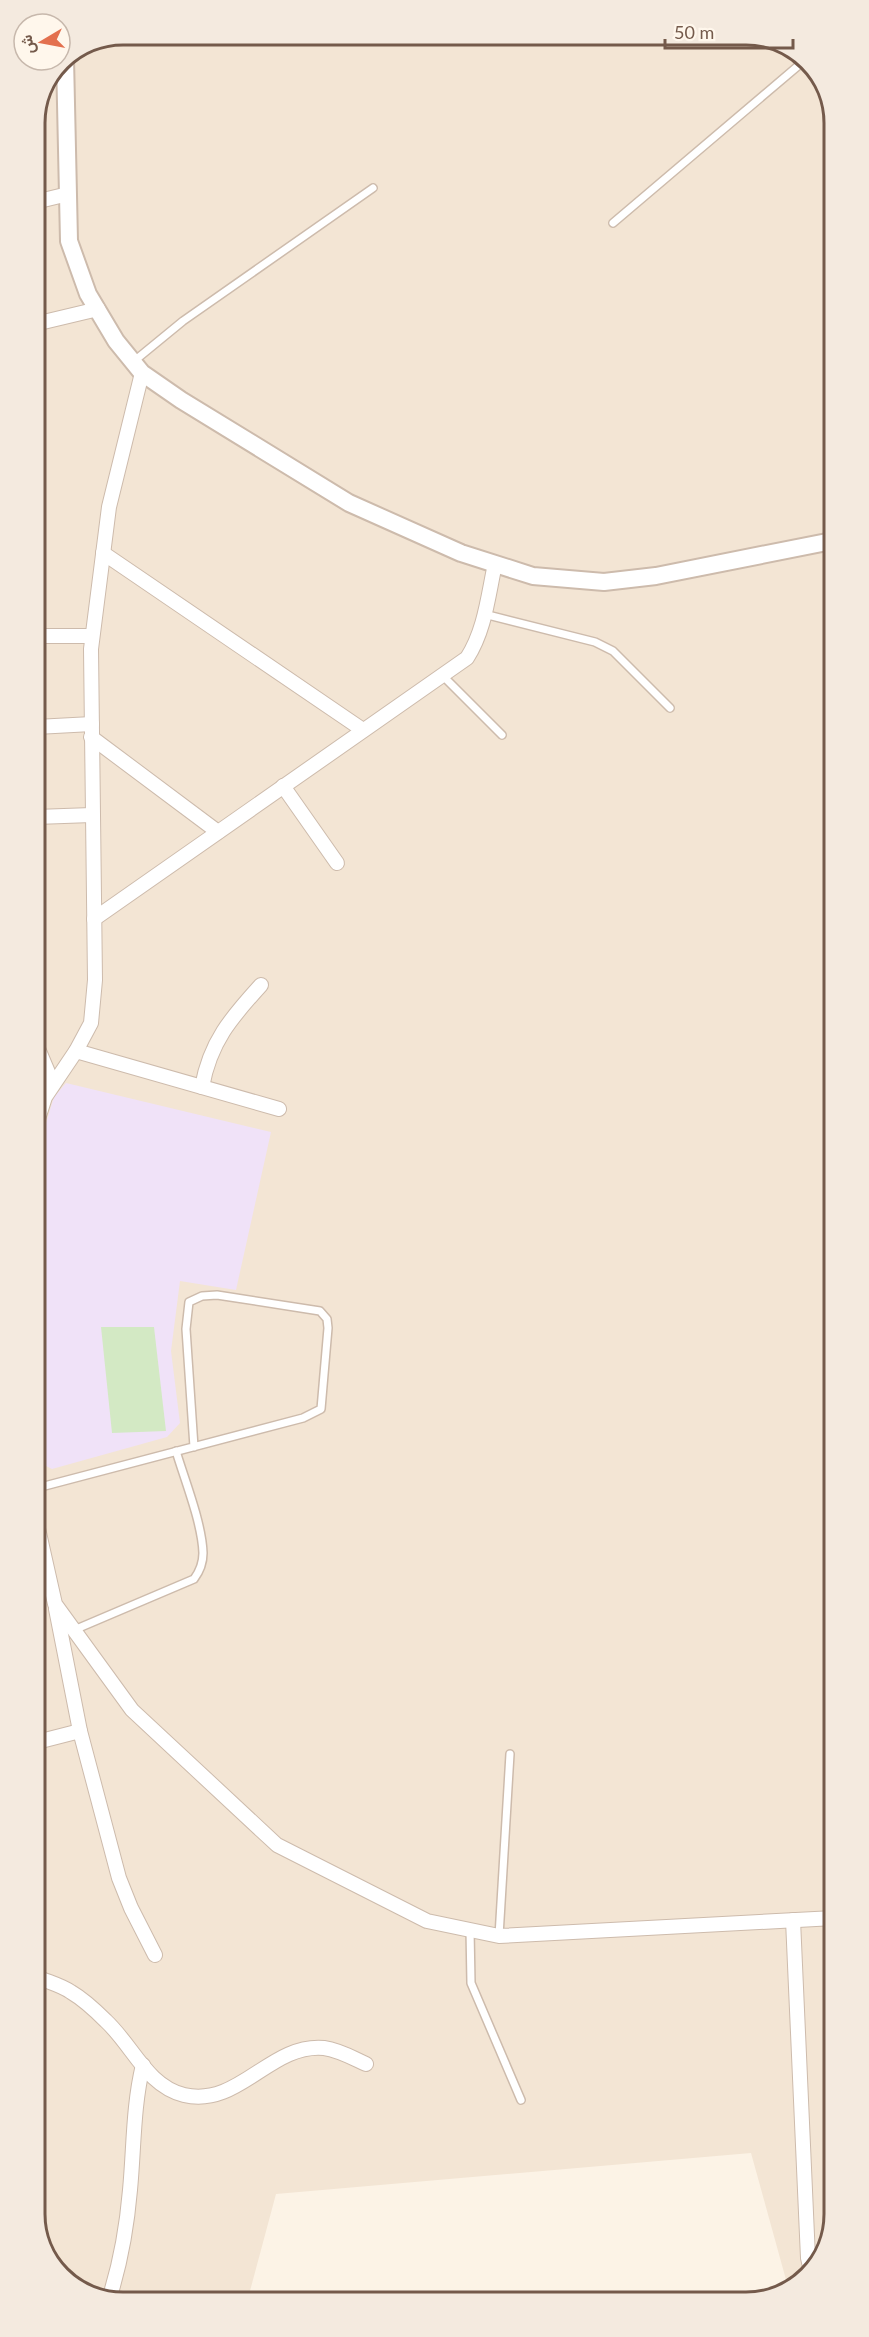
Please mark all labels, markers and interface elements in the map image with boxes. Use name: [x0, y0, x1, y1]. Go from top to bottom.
north arrow: [12, 12, 72, 72]
scale bar: [665, 12, 792, 50]
text: 50 m: [674, 21, 714, 43]
text: ش: [16, 33, 39, 56]

